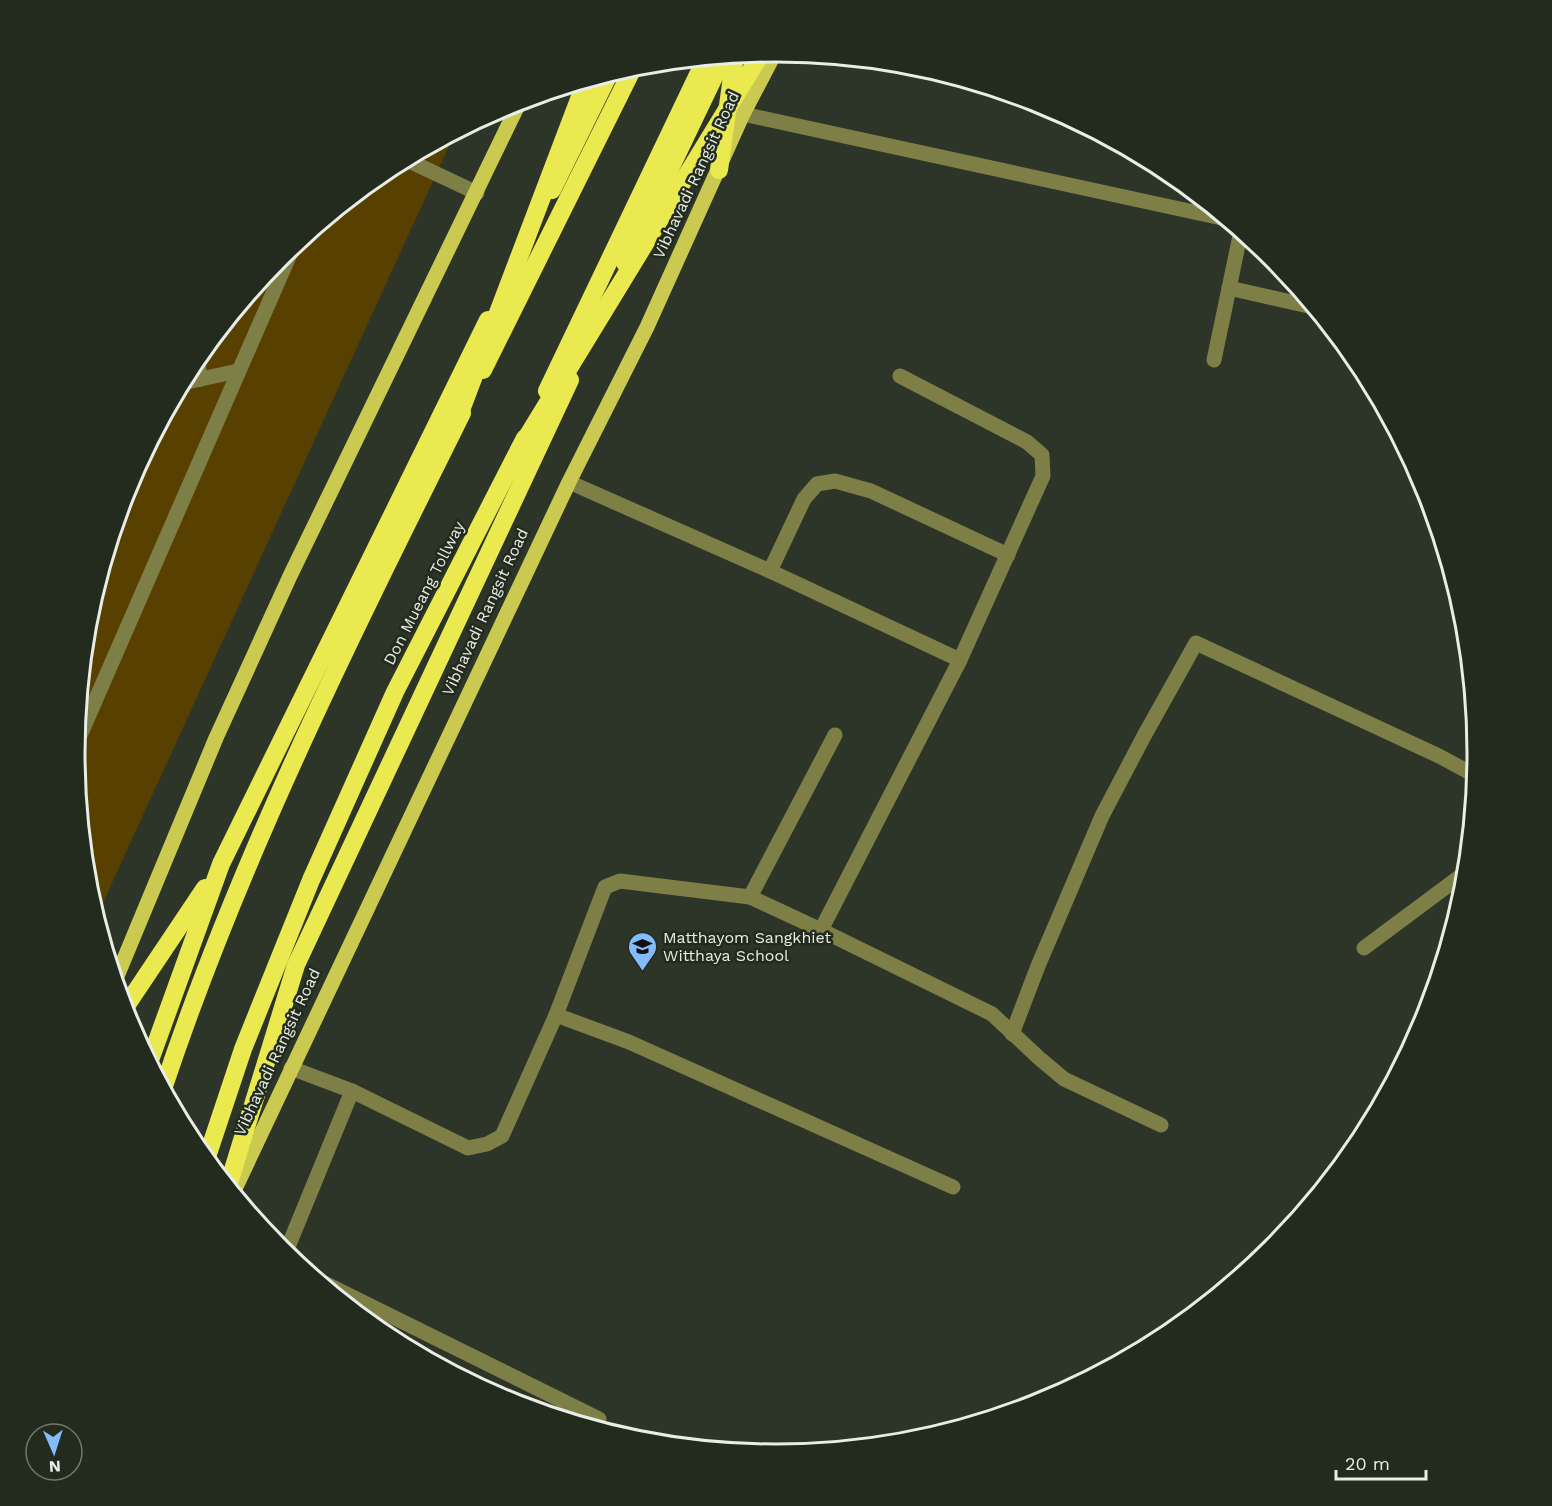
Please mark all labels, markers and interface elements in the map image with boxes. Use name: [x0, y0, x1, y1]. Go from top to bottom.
street label: Vibhavadi Rangsit Road: [649, 88, 743, 262]
street label: Don Mueang Tollway: [380, 517, 469, 668]
street label: Vibhavadi Rangsit Road: [438, 525, 532, 699]
place label: Matthayom Sangkhiet Witthaya School: [663, 928, 832, 965]
school or university icon: Matthayom Sangkhiet Witthaya School: [626, 930, 658, 972]
street label: Vibhavadi Rangsit Road: [230, 965, 324, 1139]
north arrow: [24, 1422, 84, 1482]
scale bar: [1336, 1443, 1426, 1481]
text: 20 m: [1345, 1453, 1390, 1474]
text: N: [48, 1457, 61, 1476]

